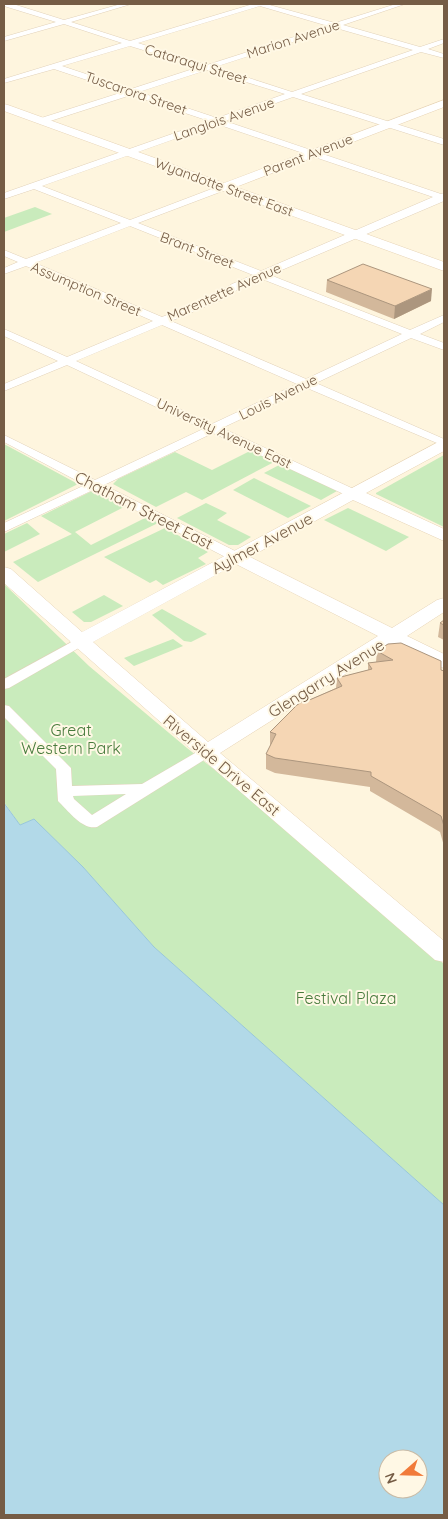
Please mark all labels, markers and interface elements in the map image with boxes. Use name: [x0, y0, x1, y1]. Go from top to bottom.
street label: Marion Avenue: [244, 15, 342, 63]
street label: Cataraqui Street: [143, 40, 250, 88]
street label: Tuscarora Street: [83, 67, 189, 119]
street label: Langlois Avenue: [171, 93, 277, 145]
street label: Parent Avenue: [261, 130, 355, 180]
street label: Wyandotte Street East: [152, 154, 296, 221]
street label: Brant Street: [157, 228, 237, 272]
street label: Assumption Street: [28, 258, 144, 320]
street label: Marentette Avenue: [164, 259, 284, 325]
street label: Louis Avenue: [236, 370, 320, 424]
street label: University Avenue East: [153, 394, 295, 472]
street label: Chatham Street East: [72, 467, 216, 553]
street label: Aylmer Avenue: [208, 508, 316, 578]
street label: Glengarry Avenue: [264, 634, 388, 722]
street label: Riverside Drive East: [160, 710, 284, 820]
park label: Great Western Park: [21, 720, 121, 758]
park label: Festival Plaza: [296, 988, 396, 1008]
north arrow: [378, 1449, 428, 1499]
text: N: [381, 1471, 401, 1486]

